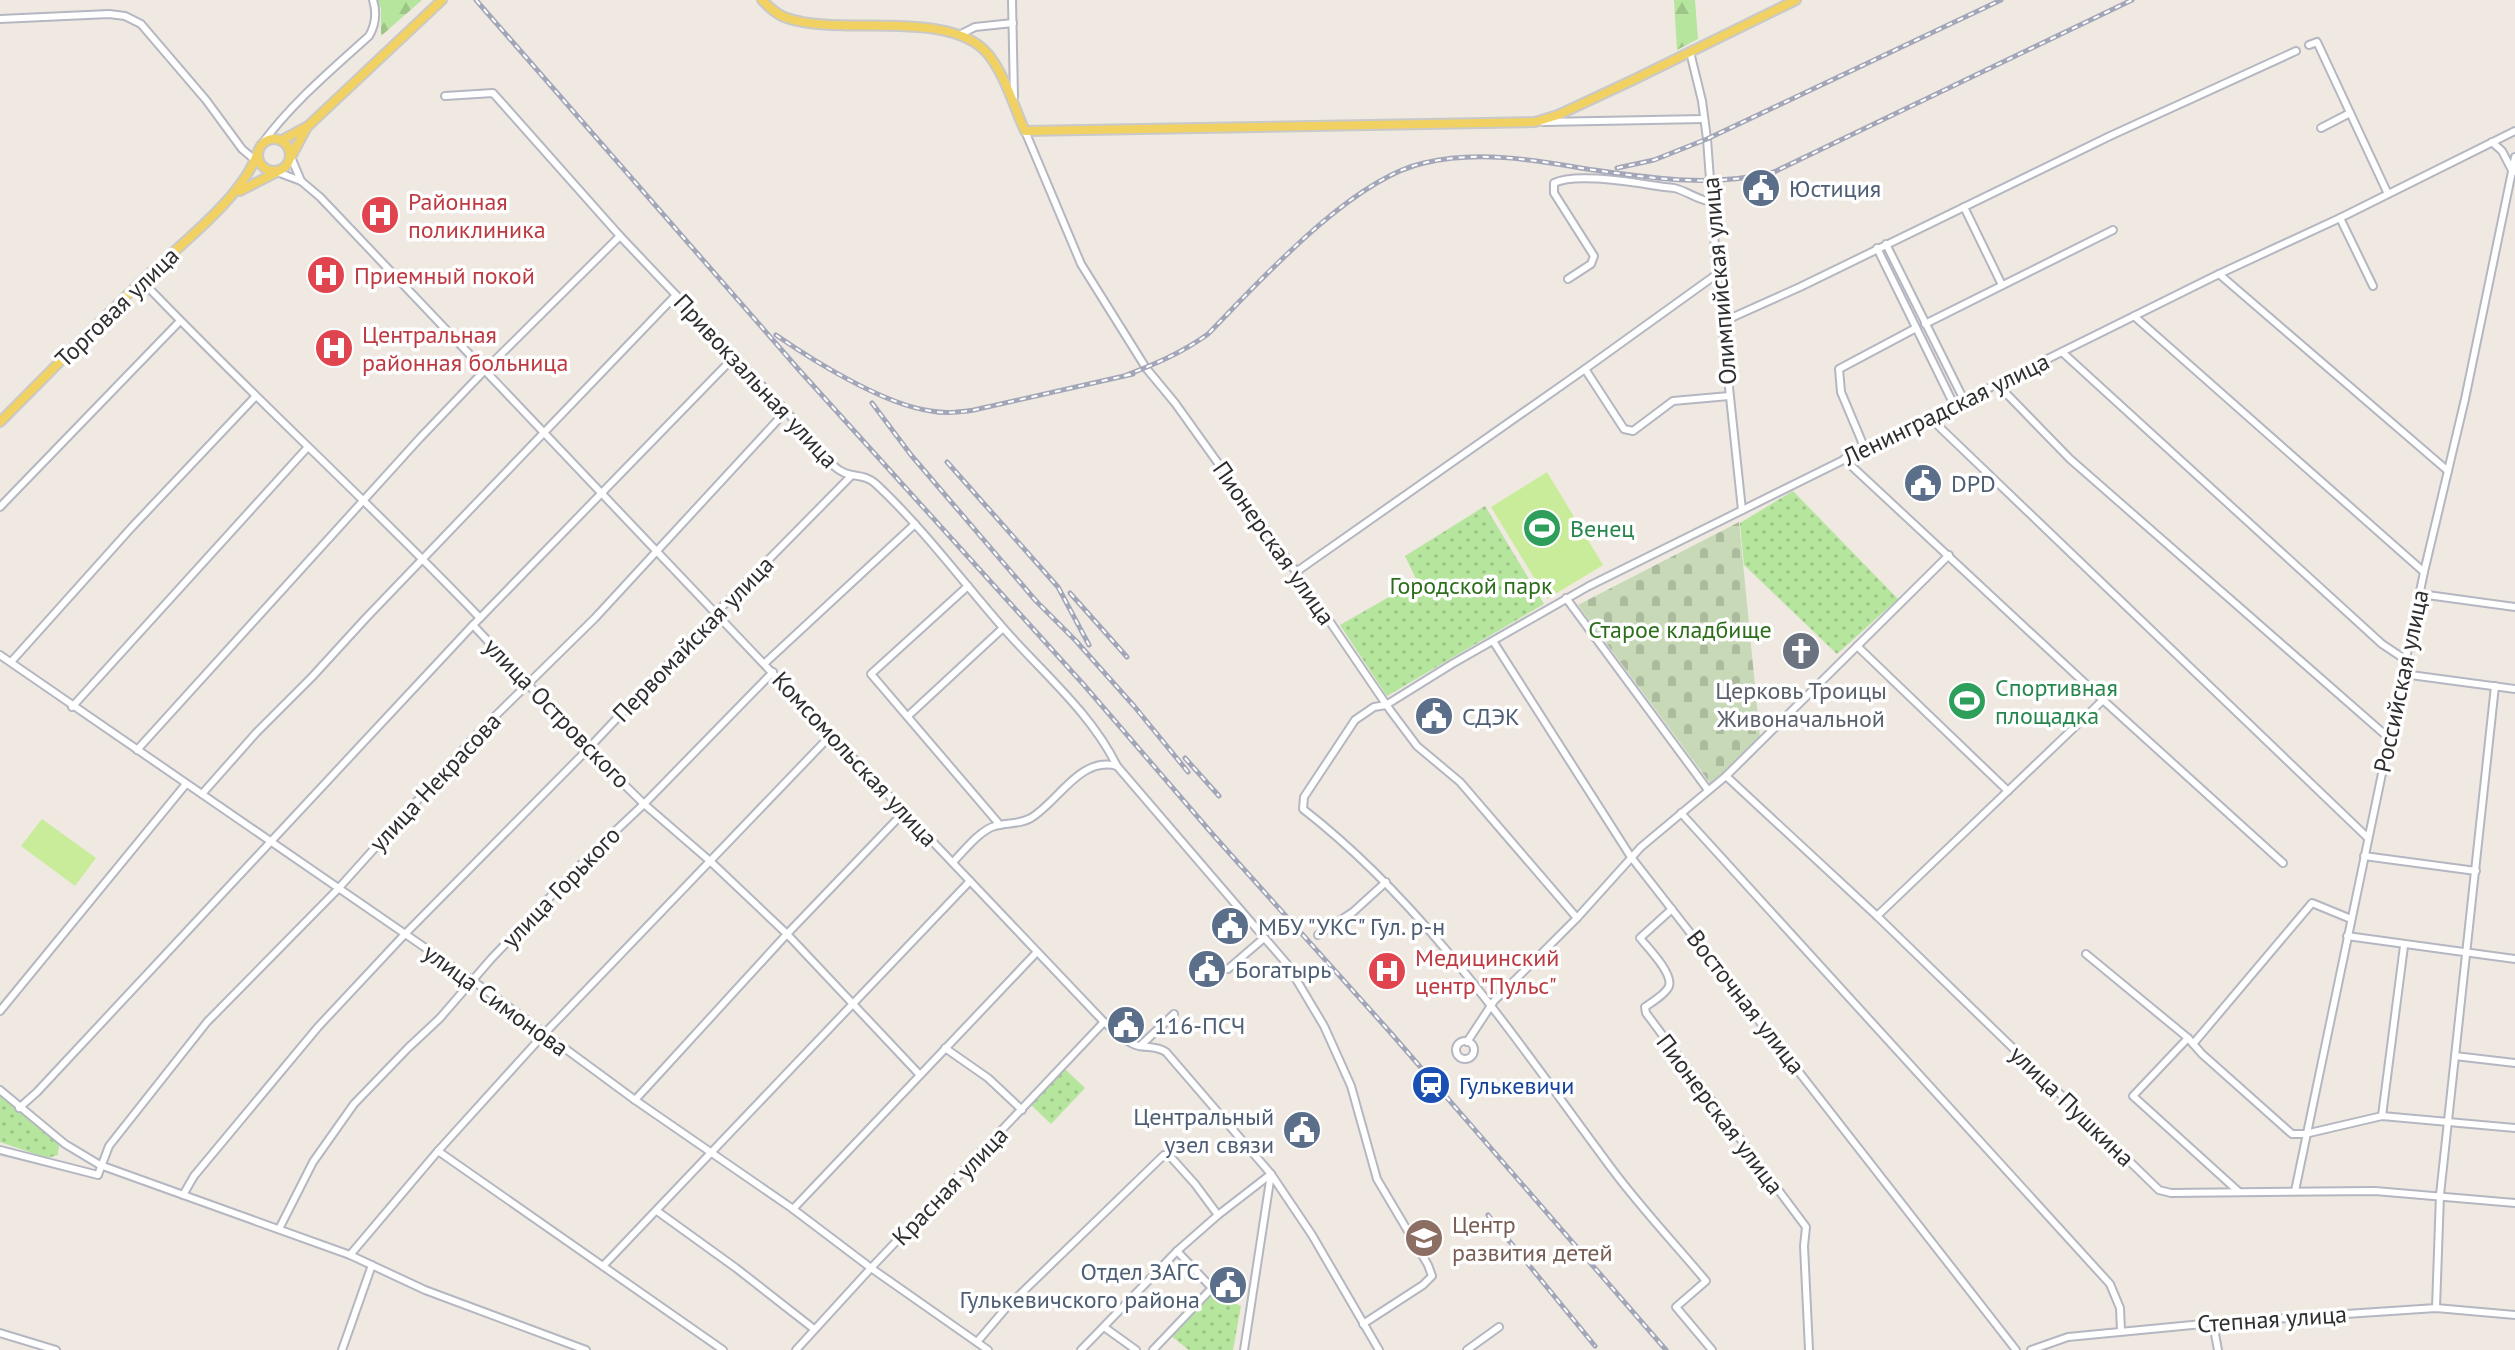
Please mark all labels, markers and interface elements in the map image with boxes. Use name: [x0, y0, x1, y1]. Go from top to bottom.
public building icon: Юстиция: [1740, 167, 1782, 209]
place label: Юстиция: [1789, 173, 1881, 204]
street label: Олимпийская улица: [1694, 176, 1744, 386]
place label: Районная поликлиника: [408, 186, 546, 245]
hospital icon: Районная поликлиника: [359, 194, 401, 236]
street label: Торговая улица: [49, 240, 185, 374]
hospital icon: Приемный покой: [305, 254, 347, 296]
place label: Приемный покой: [354, 260, 535, 291]
street label: Привокзальная улица: [667, 287, 845, 475]
place label: Центральная районная больница: [362, 319, 568, 378]
hospital icon: Центральная районная больница: [313, 327, 355, 369]
street label: Ленинградская улица: [1837, 346, 2054, 473]
street label: Пионерская улица: [1206, 455, 1342, 631]
public building icon: DPD: [1902, 462, 1944, 504]
place label: DPD: [1951, 468, 1996, 499]
sports icon: Венец: [1521, 507, 1563, 549]
place label: Венец: [1570, 513, 1635, 544]
street label: Первомайская улица: [606, 549, 780, 729]
park label: Городской парк: [1389, 570, 1553, 601]
street label: Российская улица: [2367, 587, 2435, 775]
park label: Старое кладбище: [1588, 614, 1772, 645]
church icon: Церковь Троицы Живоначальной: [1780, 630, 1822, 672]
street label: улица Островского: [477, 631, 637, 795]
street label: Комсомольская улица: [766, 665, 944, 853]
place label: Спортивная площадка: [1995, 672, 2118, 731]
place label: Церковь Троицы Живоначальной: [1715, 675, 1887, 734]
sports icon: Спортивная площадка: [1946, 680, 1988, 722]
public building icon: СДЭК: [1413, 695, 1455, 737]
place label: СДЭК: [1462, 701, 1520, 732]
street label: улица Некрасова: [363, 706, 507, 858]
street label: улица Горького: [495, 819, 627, 955]
public building icon: МБУ "УКС" Гул. р-н: [1209, 905, 1251, 947]
place label: МБУ "УКС" Гул. р-н: [1258, 911, 1445, 942]
street label: Восточная улица: [1680, 924, 1812, 1080]
street label: улица Симонова: [417, 937, 575, 1063]
place label: Медицинский центр "Пульс": [1415, 942, 1559, 1001]
public building icon: Богатырь: [1186, 948, 1228, 990]
hospital icon: Медицинский центр "Пульс": [1366, 950, 1408, 992]
place label: Богатырь: [1235, 954, 1331, 985]
public building icon: 116-ПСЧ: [1105, 1004, 1147, 1046]
place label: 116-ПСЧ: [1154, 1010, 1245, 1041]
street label: Пионерская улица: [1650, 1028, 1790, 1200]
street label: улица Пушкина: [2003, 1039, 2141, 1173]
station icon: Гулькевичи: [1410, 1064, 1452, 1106]
place label: Гулькевичи: [1459, 1070, 1574, 1101]
place label: Центральный узел связи: [1133, 1101, 1274, 1160]
public building icon: Центральный узел связи: [1281, 1109, 1323, 1151]
street label: Красная улица: [885, 1120, 1015, 1252]
place label: Центр развития детей: [1452, 1209, 1613, 1268]
school or university icon: Центр развития детей: [1403, 1217, 1445, 1259]
place label: Отдел ЗАГС Гулькевичского района: [959, 1256, 1200, 1315]
public building icon: Отдел ЗАГС Гулькевичского района: [1207, 1264, 1249, 1306]
street label: Степная улица: [2196, 1298, 2348, 1340]

